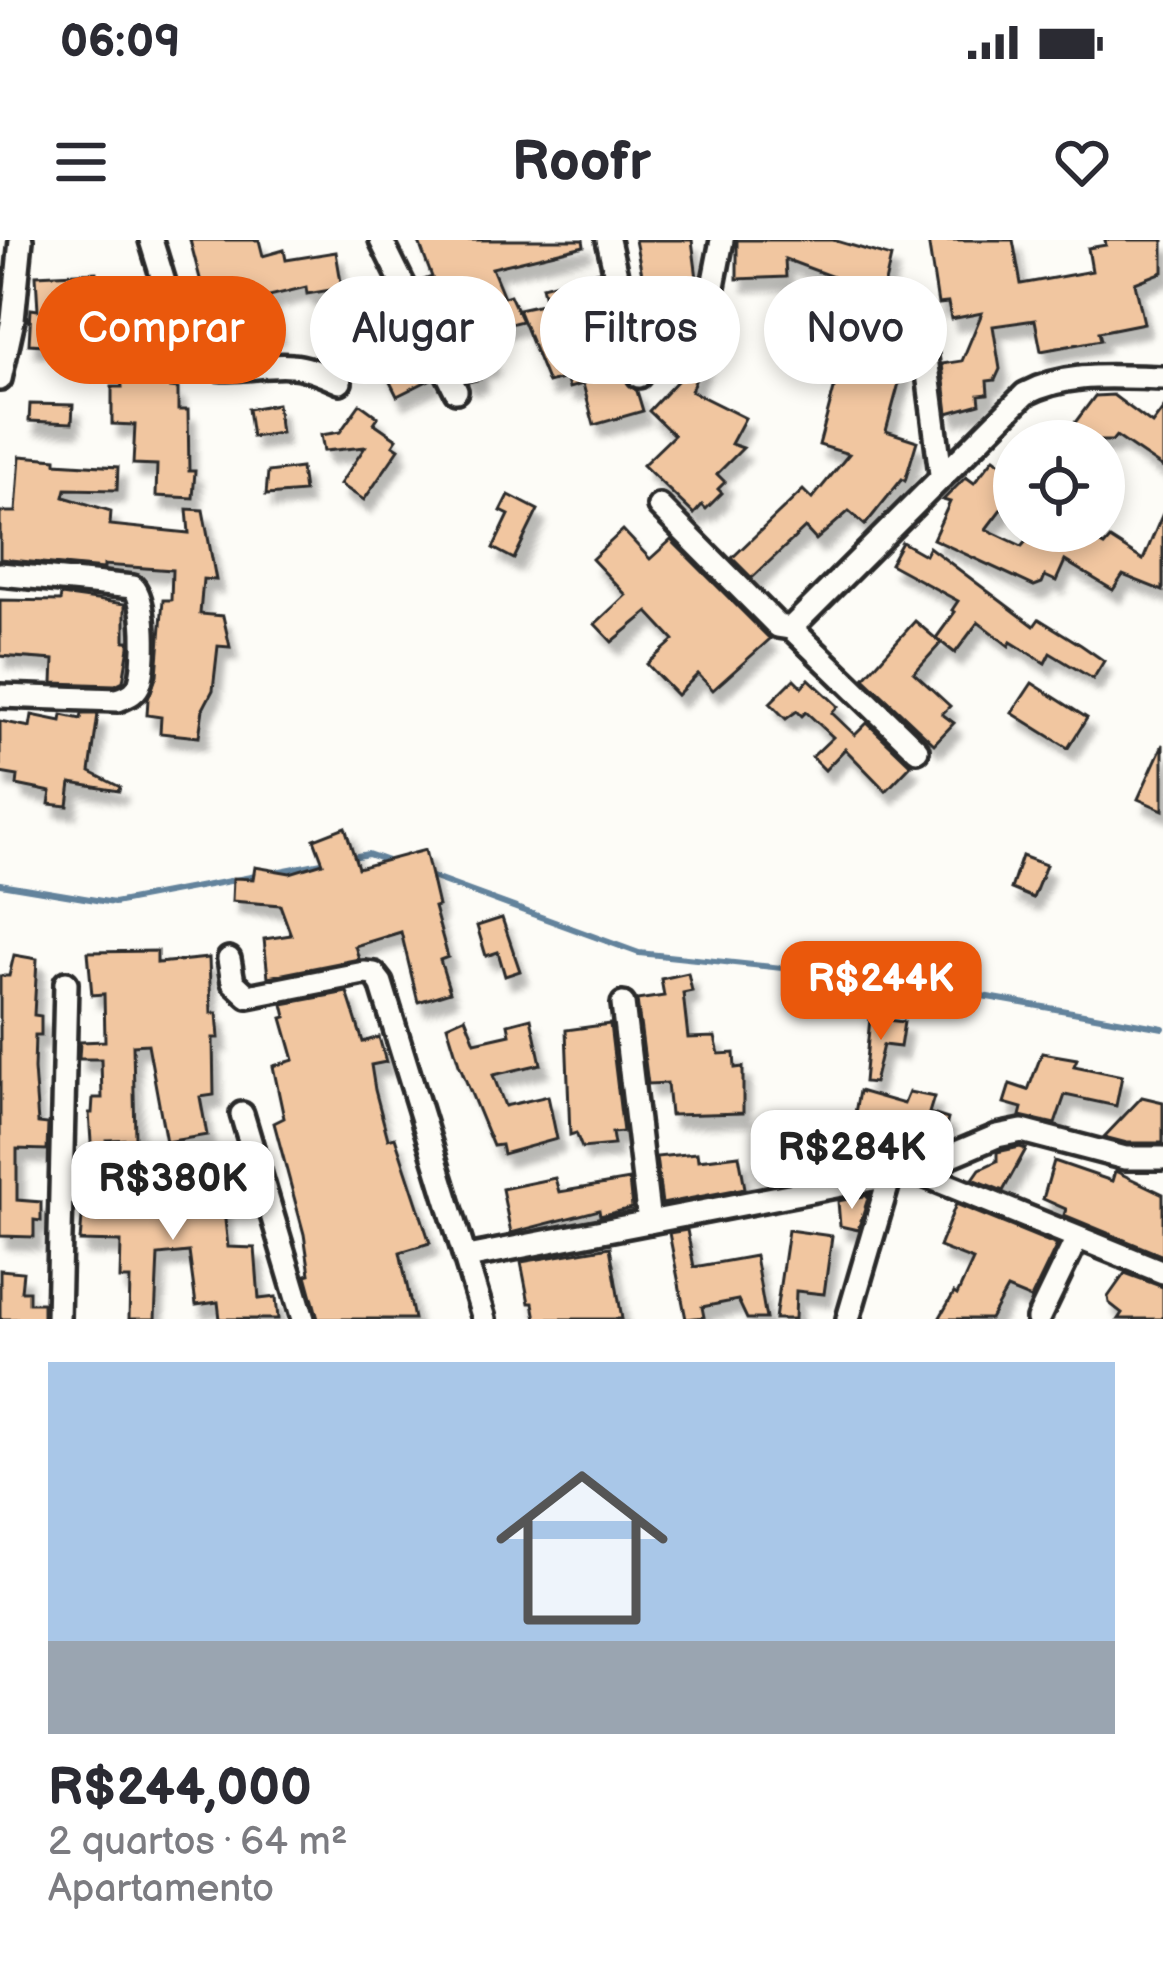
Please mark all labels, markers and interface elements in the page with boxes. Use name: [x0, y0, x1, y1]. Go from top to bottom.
text: 06:09: [60, 15, 181, 70]
icon: menu: [48, 129, 114, 195]
icon: heart: [1049, 129, 1115, 195]
text: Roofr: [512, 130, 651, 195]
chip: Comprar: [36, 276, 286, 384]
chip: Alugar: [310, 276, 516, 384]
chip: Filtros: [540, 276, 740, 384]
chip: Novo: [764, 276, 947, 384]
map controls: [993, 420, 1125, 552]
button: locate: [993, 420, 1125, 552]
pin: R$244K: [783, 941, 979, 1043]
text: R$244K: [808, 956, 954, 1003]
pin: R$284K: [754, 1110, 950, 1212]
text: R$284K: [778, 1125, 926, 1172]
pin: R$380K: [75, 1141, 271, 1243]
text: R$380K: [98, 1156, 248, 1203]
icon: home: [474, 1440, 690, 1656]
text: R$244,000: [48, 1758, 312, 1819]
text: 2 quartos · 64 m²: [48, 1819, 348, 1866]
text: Apartamento: [48, 1866, 274, 1913]

